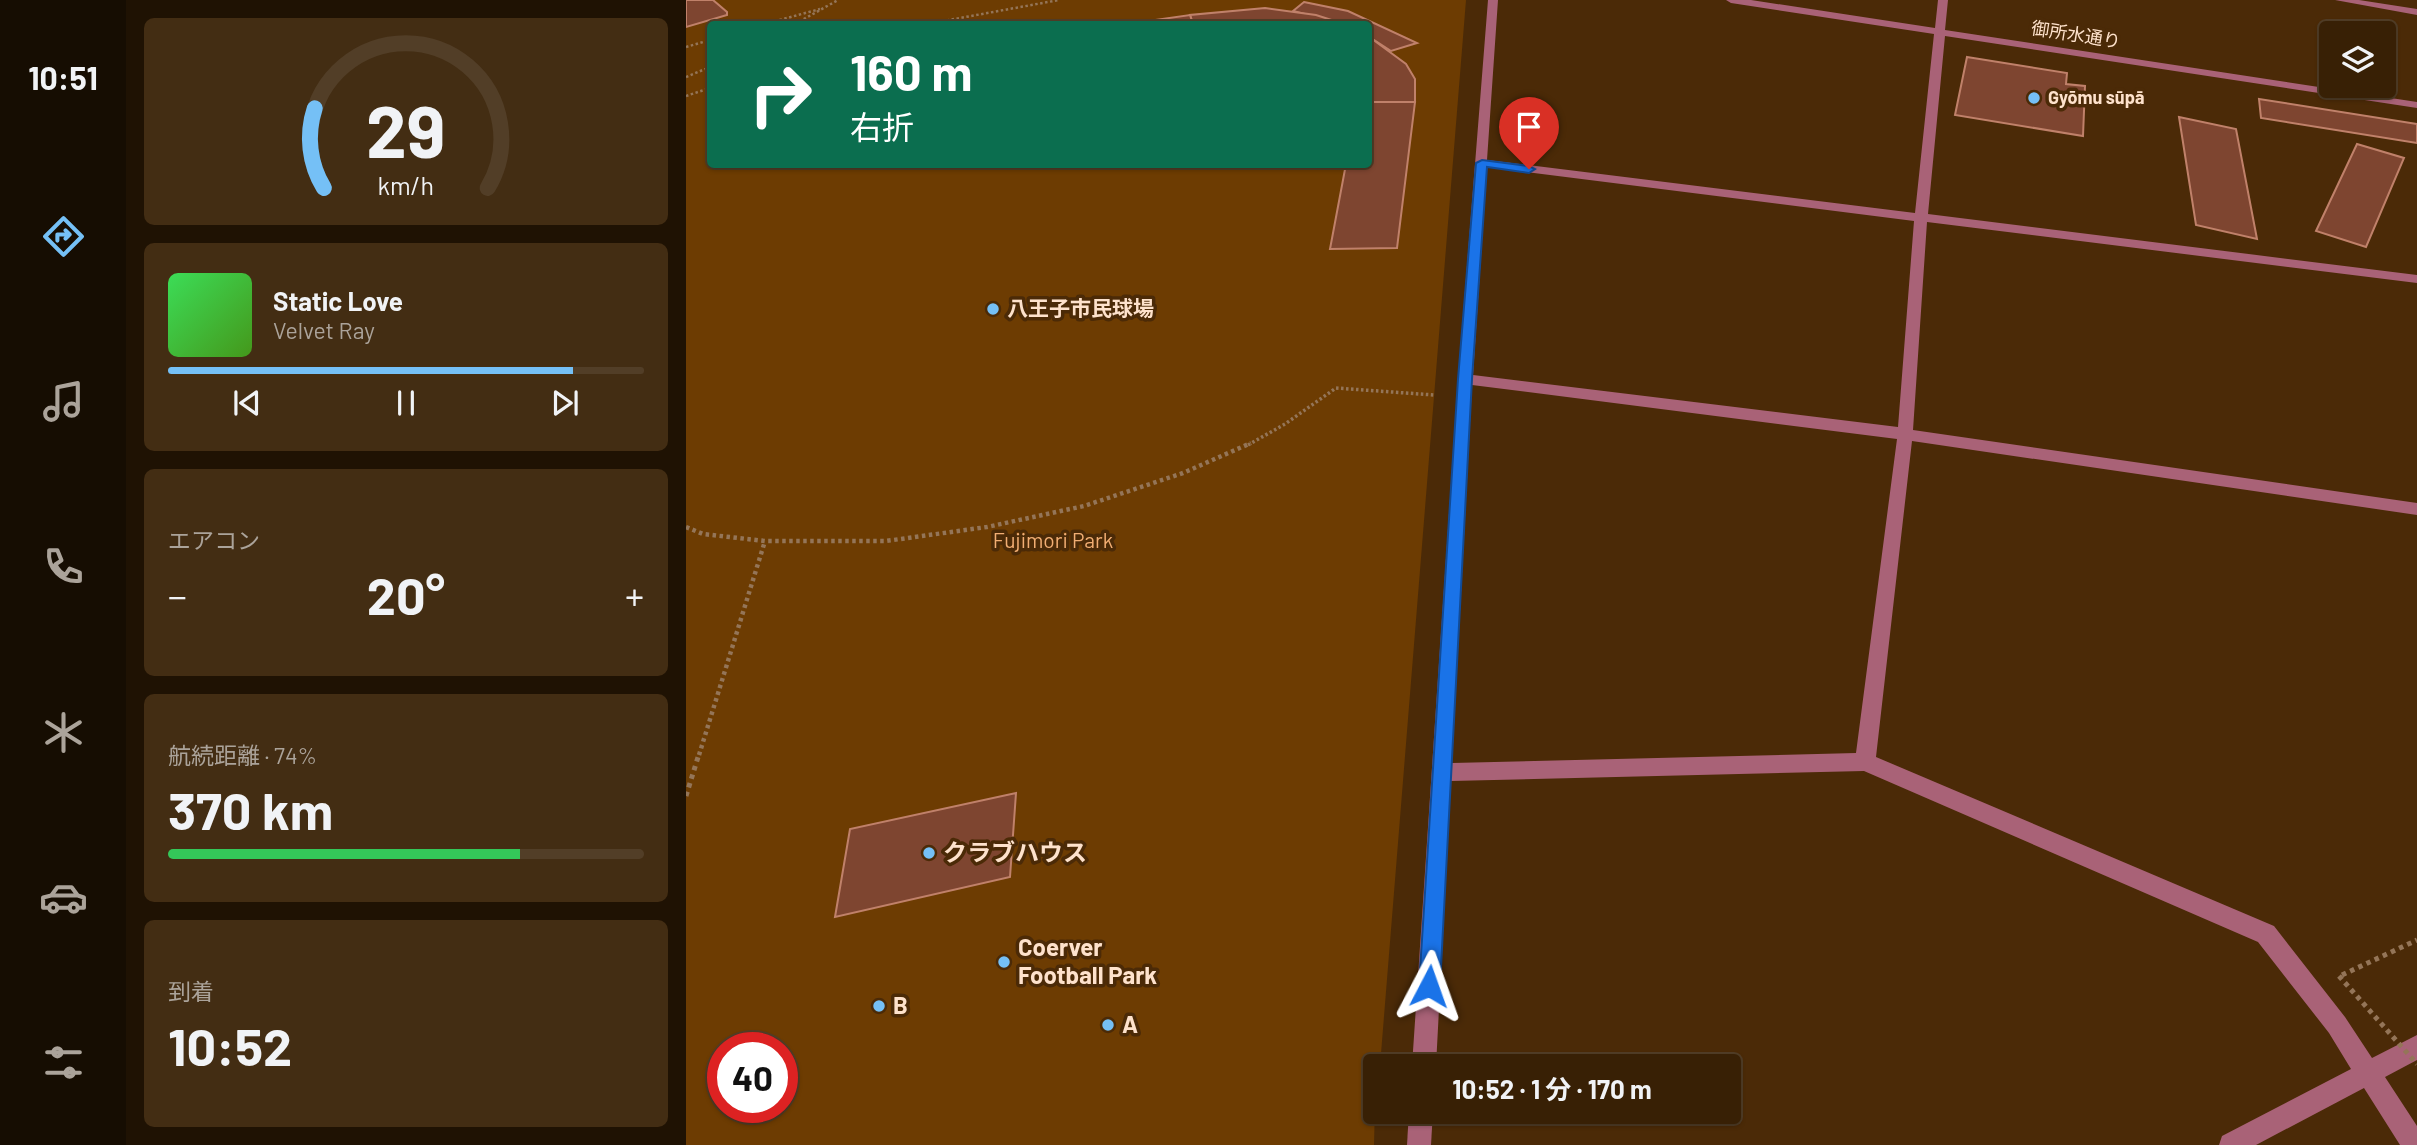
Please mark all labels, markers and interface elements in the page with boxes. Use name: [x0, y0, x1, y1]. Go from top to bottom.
street label: 御所水通り: [2030, 16, 2122, 52]
map controls: [2319, 21, 2396, 98]
button: layers: [2319, 21, 2396, 98]
text: 160 m: [850, 42, 972, 101]
icon: right: [735, 49, 826, 140]
text: 10:51: [28, 58, 98, 96]
text: 29: [366, 85, 446, 173]
place label: Gyōmu sūpā: [2048, 86, 2144, 108]
marker: Gyōmu sūpā: [2026, 90, 2042, 106]
pin: [1499, 97, 1559, 169]
text: 右折: [850, 107, 914, 145]
icon: arrive: [1510, 108, 1548, 146]
text: km/h: [378, 170, 434, 200]
icon: directions: [39, 212, 88, 261]
text: Static Love: [273, 285, 403, 316]
place label: 八王子市民球場: [1007, 295, 1154, 320]
marker: 八王子市民球場: [985, 301, 1001, 317]
text: Velvet Ray: [273, 316, 375, 344]
icon: music: [39, 377, 88, 426]
icon: previous: [228, 384, 266, 422]
icon: pause: [387, 384, 425, 422]
icon: next: [546, 384, 584, 422]
text: エアコン: [168, 526, 260, 554]
park label: Fujimori Park: [993, 527, 1113, 552]
icon: phone: [39, 542, 88, 591]
text: 20°: [367, 563, 445, 625]
text: −: [168, 572, 187, 618]
text: +: [625, 572, 644, 618]
icon: climate: [39, 708, 88, 757]
text: 航続距離 · 74%: [168, 741, 317, 769]
text: 370 km: [168, 778, 333, 840]
place label: クラブハウス: [943, 837, 1087, 866]
marker: クラブハウス: [921, 845, 937, 861]
icon: car: [39, 873, 88, 922]
place label: Coerver Football Park: [1018, 932, 1157, 989]
position arrow: [1392, 949, 1466, 1023]
marker: Coerver Football Park: [996, 954, 1012, 970]
text: 到着: [168, 977, 214, 1005]
place label: B: [893, 990, 908, 1019]
marker: B: [871, 998, 887, 1014]
place label: A: [1122, 1009, 1138, 1038]
text: 10:52: [168, 1014, 292, 1076]
marker: A: [1100, 1017, 1116, 1033]
speed limit sign: 40: [707, 1032, 798, 1123]
icon: filters: [39, 1038, 88, 1087]
text: 10:52 · 1 分 · 170 m: [1452, 1073, 1652, 1104]

